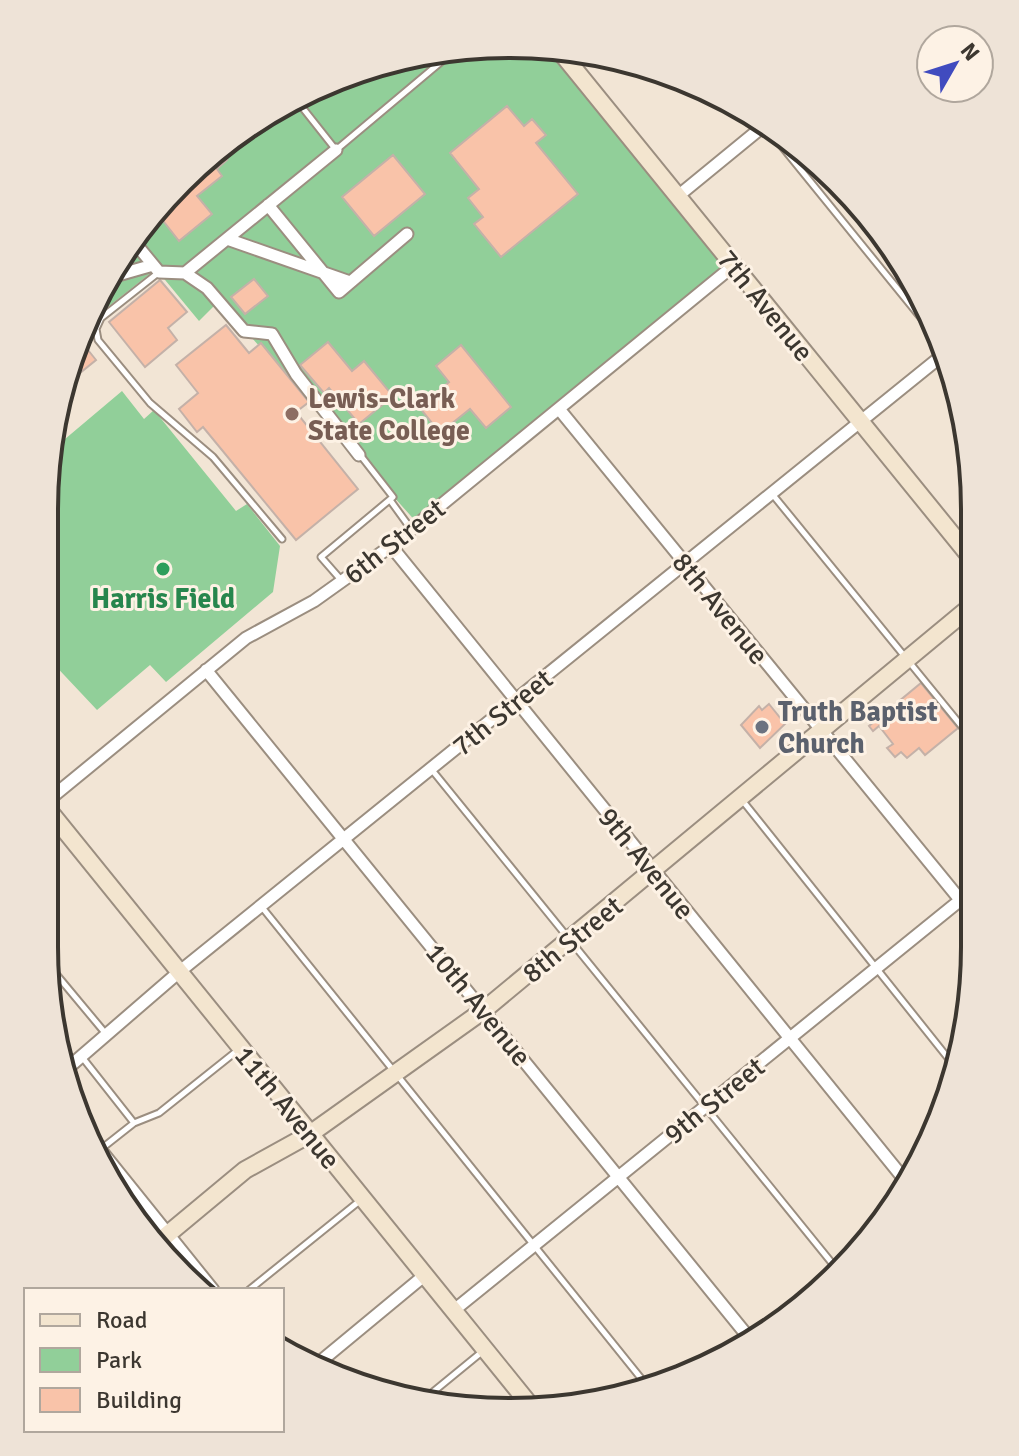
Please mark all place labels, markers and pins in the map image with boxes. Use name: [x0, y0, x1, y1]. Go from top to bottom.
place label: Lewis-Clark State College: [308, 382, 470, 448]
marker: Lewis-Clark State College: [283, 405, 301, 423]
marker: Harris Field: [154, 560, 172, 578]
place label: Harris Field: [91, 582, 235, 616]
place label: Truth Baptist Church: [778, 695, 938, 761]
marker: Truth Baptist Church: [753, 718, 771, 736]

